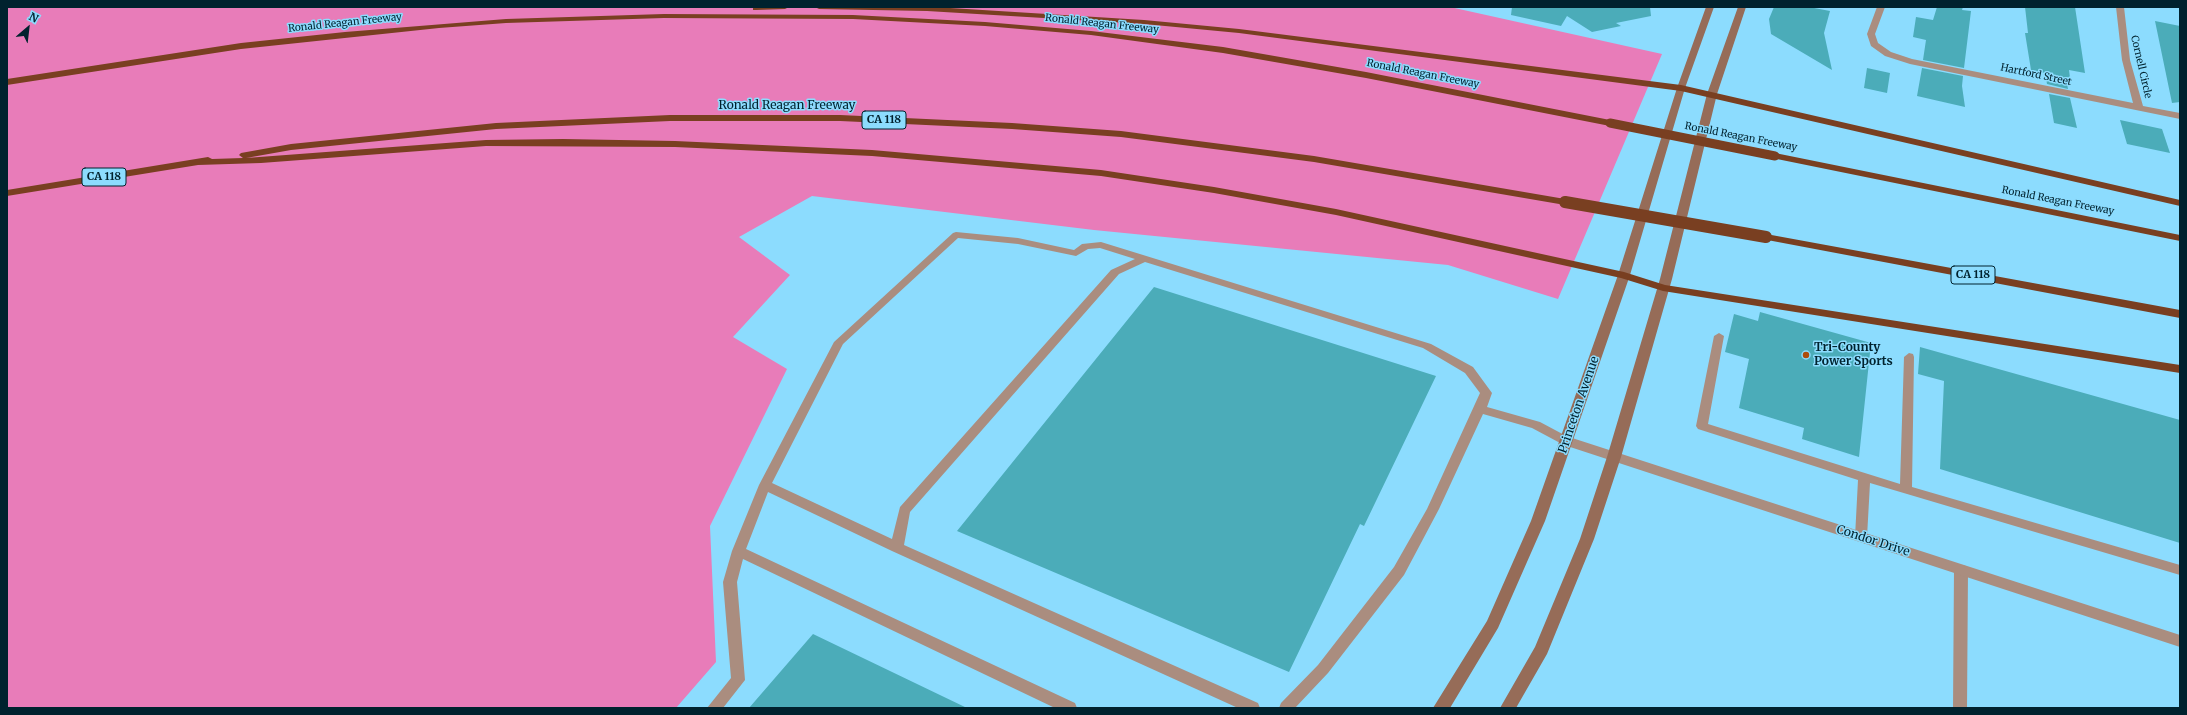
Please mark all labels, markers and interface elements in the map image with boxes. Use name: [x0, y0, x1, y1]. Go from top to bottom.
north arrow: [8, 8, 48, 48]
text: N: [26, 9, 41, 26]
street label: Ronald Reagan Freeway: [288, 11, 402, 35]
street label: Ronald Reagan Freeway: [1045, 12, 1159, 36]
street label: Cornell Circle: [2128, 34, 2154, 100]
street label: Ronald Reagan Freeway: [1366, 57, 1480, 91]
street label: Hartford Street: [1999, 62, 2073, 88]
street label: Ronald Reagan Freeway: [718, 99, 856, 113]
road number: CA 118: [862, 111, 906, 129]
street label: Ronald Reagan Freeway: [1684, 120, 1798, 154]
road number: CA 118: [82, 168, 126, 186]
street label: Ronald Reagan Freeway: [2001, 184, 2115, 218]
road number: CA 118: [1951, 266, 1995, 284]
place label: Tri-County Power Sports: [1814, 341, 1893, 369]
marker: Tri-County Power Sports: [1801, 350, 1811, 360]
street label: Princeton Avenue: [1556, 355, 1602, 455]
street label: Condor Drive: [1834, 522, 1912, 560]

